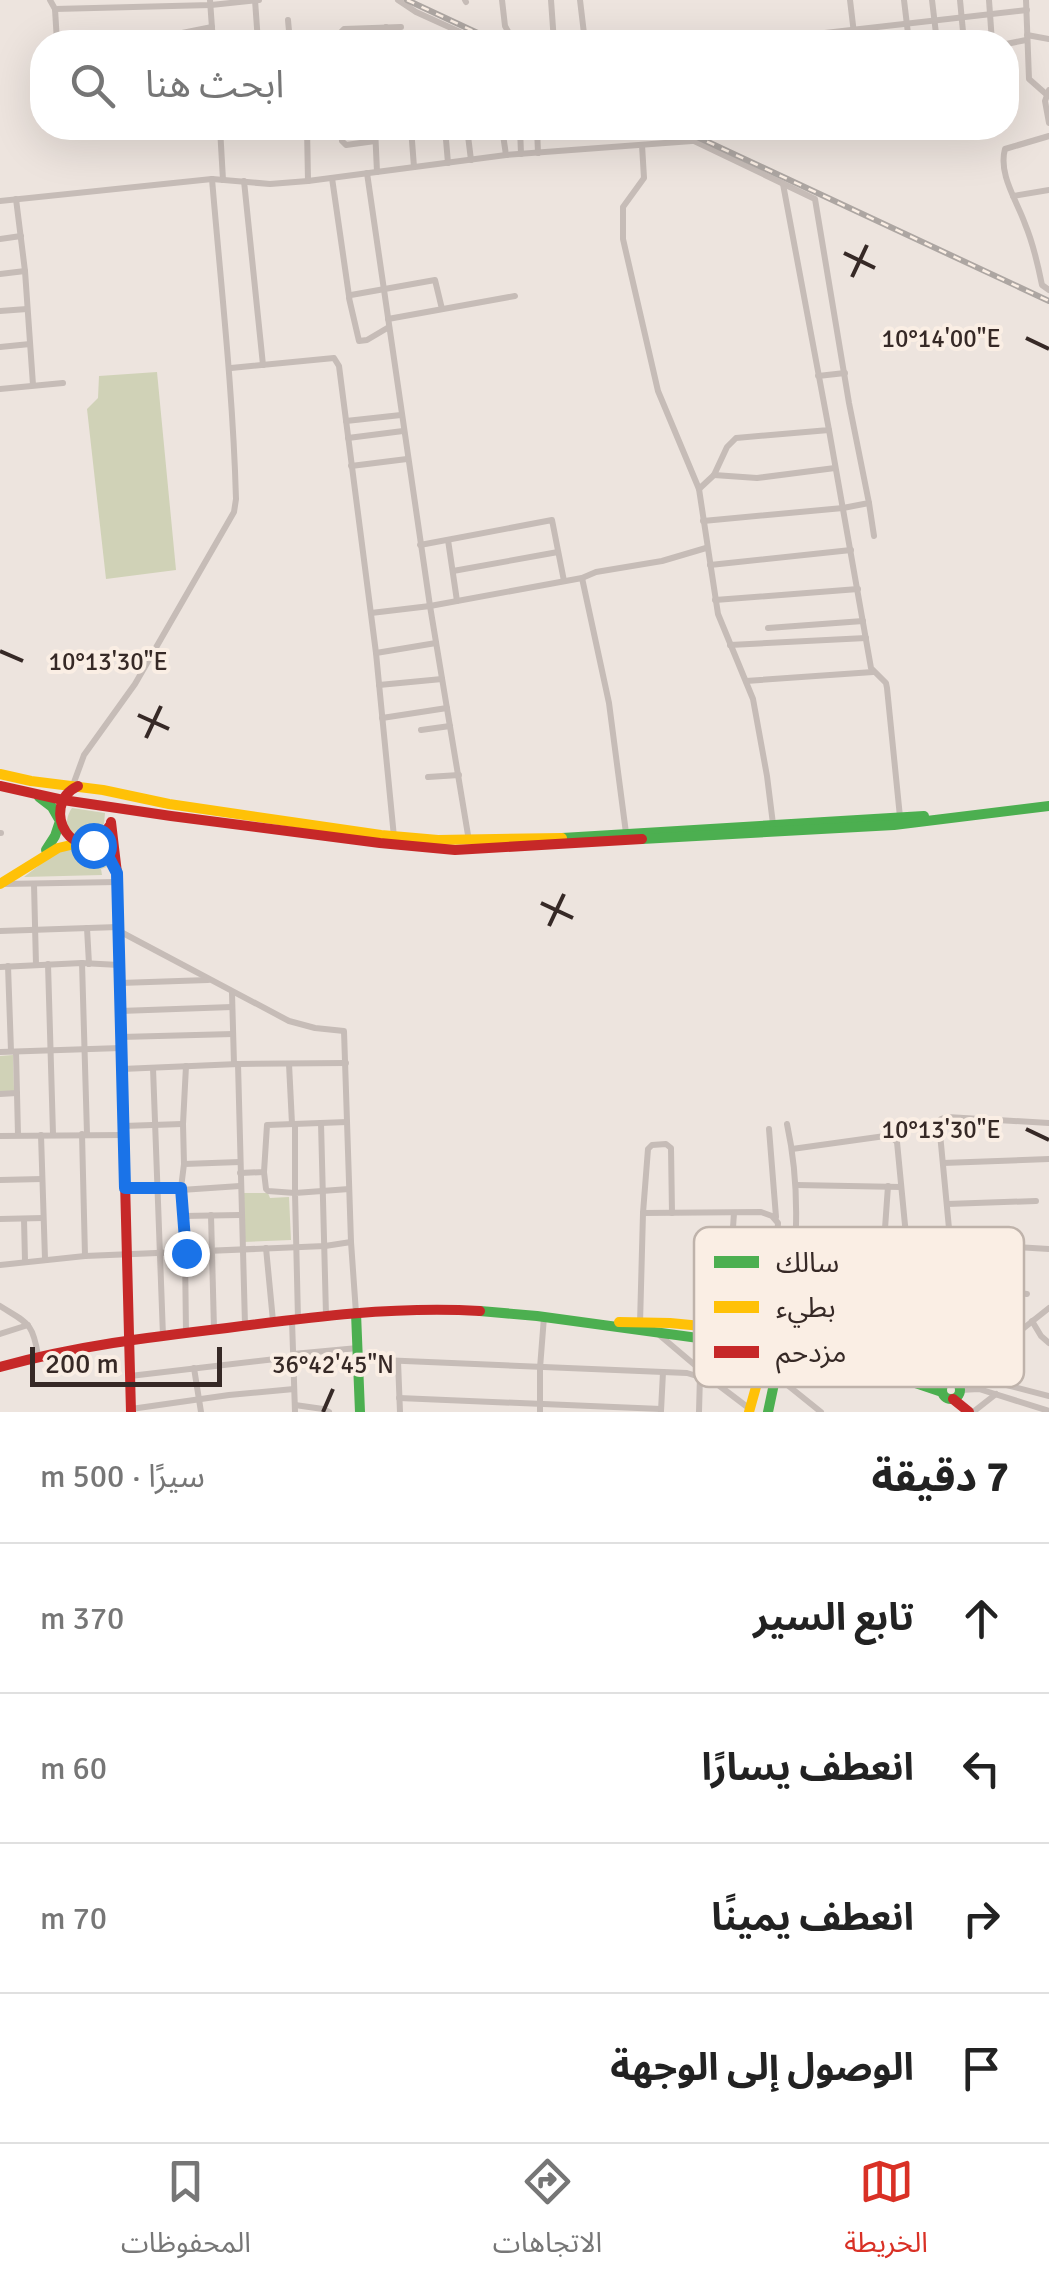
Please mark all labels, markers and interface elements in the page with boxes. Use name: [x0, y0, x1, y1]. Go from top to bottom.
search box: [30, 30, 1019, 140]
icon: search: [65, 58, 120, 113]
text: ابحث هنا: [145, 61, 284, 108]
text: 10°14'00"E: [881, 323, 1001, 354]
text: 10°13'30"E: [48, 646, 168, 677]
route start: [71, 823, 117, 869]
text: 10°13'30"E: [881, 1114, 1001, 1145]
legend: [694, 1227, 1024, 1387]
route end: [164, 1231, 210, 1277]
text: سالك: [776, 1246, 839, 1280]
text: بطيء: [776, 1291, 836, 1328]
text: مزدحم: [776, 1336, 847, 1374]
scale bar: [30, 1342, 222, 1386]
text: 200 m: [45, 1347, 119, 1381]
text: 36°42'45"N: [272, 1349, 394, 1380]
text: 7 دقيقة: [871, 1452, 1009, 1503]
text: سيرًا · 500 m: [40, 1457, 205, 1496]
icon: ahead: [954, 1591, 1009, 1646]
text: تابع السير: [753, 1594, 914, 1641]
text: 370 m: [40, 1599, 124, 1638]
icon: left: [954, 1741, 1009, 1796]
text: انعطف يسارًا: [702, 1744, 914, 1791]
text: 60 m: [40, 1749, 107, 1788]
icon: right: [954, 1891, 1009, 1946]
text: انعطف يمينًا: [711, 1894, 914, 1941]
text: 70 m: [40, 1899, 107, 1938]
icon: arrive: [954, 2041, 1009, 2096]
text: الوصول إلى الوجهة: [610, 2044, 914, 2091]
tab: المحفوظات: [121, 2154, 251, 2273]
tab: الاتجاهات: [493, 2154, 602, 2273]
tab: الخريطة: [844, 2154, 928, 2273]

